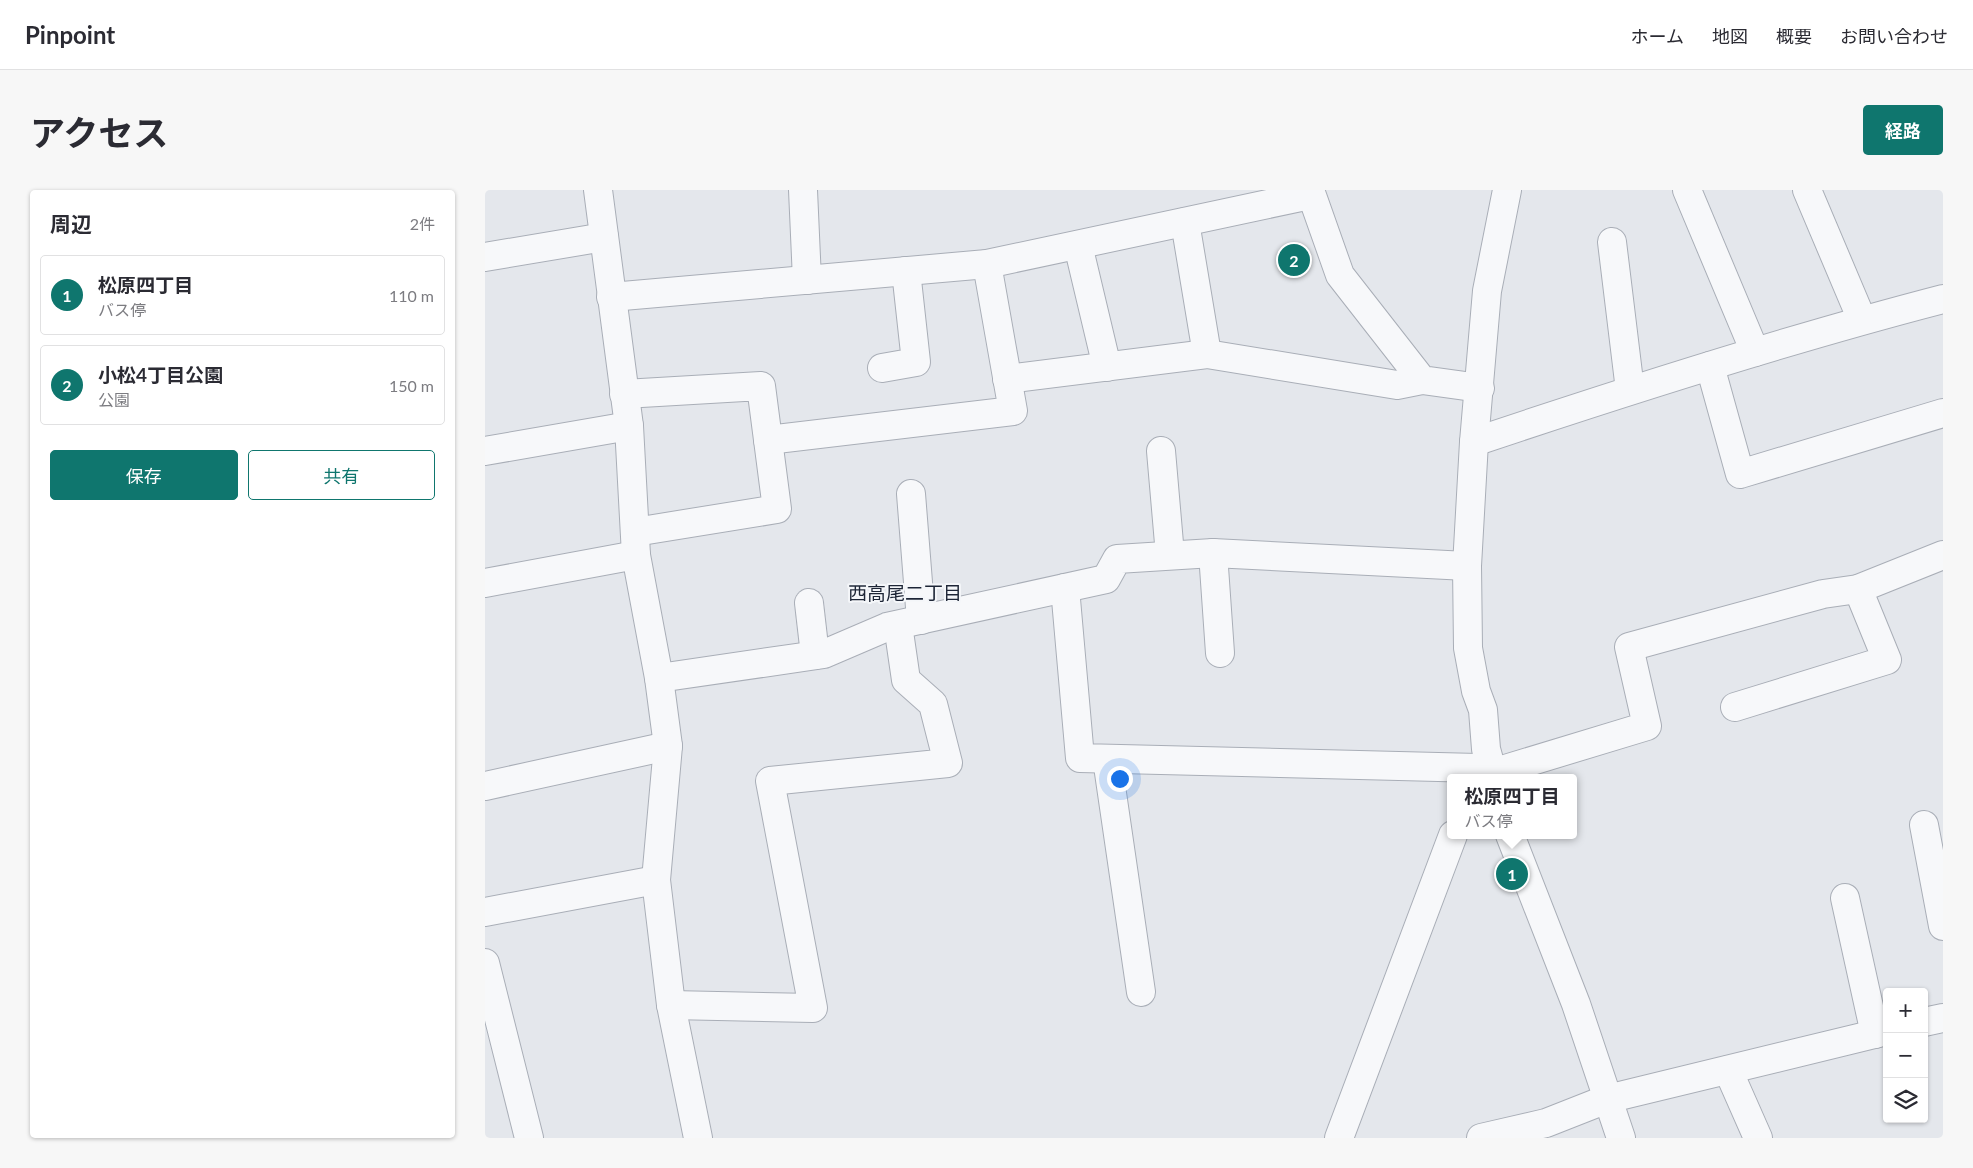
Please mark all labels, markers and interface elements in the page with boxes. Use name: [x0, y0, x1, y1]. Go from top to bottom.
text: Pinpoint: [25, 20, 115, 49]
text: ホーム: [1631, 25, 1684, 47]
text: 地図: [1712, 25, 1748, 47]
text: 概要: [1776, 25, 1812, 47]
text: お問い合わせ: [1840, 25, 1948, 47]
button: 経路: [1863, 105, 1943, 155]
text: アクセス: [30, 111, 168, 153]
text: 周辺: [50, 211, 92, 236]
text: 2件: [410, 214, 435, 233]
pin: 2: [1278, 241, 1310, 279]
text: 松原四丁目: [98, 273, 193, 296]
text: 1: [62, 286, 72, 305]
text: 110 m: [389, 286, 434, 305]
text: バス停: [98, 300, 146, 319]
text: 小松4丁目公園: [98, 363, 223, 386]
text: 2: [62, 376, 72, 395]
text: 150 m: [389, 376, 434, 395]
text: 公園: [98, 390, 130, 409]
button: 保存: [50, 450, 238, 500]
button: 共有: [248, 450, 435, 500]
district label: 西高尾二丁目: [848, 581, 962, 604]
your location: [1107, 766, 1133, 792]
popup: [1447, 774, 1577, 839]
text: 松原四丁目: [1464, 784, 1560, 807]
text: バス停: [1464, 811, 1513, 830]
pin: 1: [1496, 855, 1528, 893]
map controls: [1883, 988, 1928, 1123]
button: +: [1883, 988, 1928, 1033]
button: −: [1883, 1033, 1928, 1078]
button: layers: [1883, 1078, 1928, 1123]

